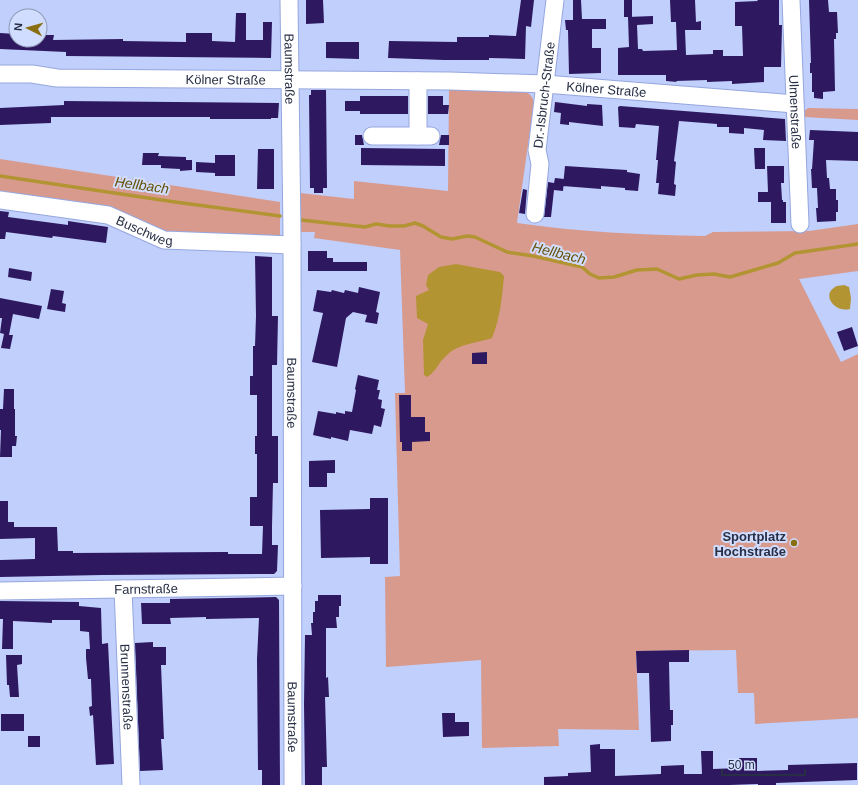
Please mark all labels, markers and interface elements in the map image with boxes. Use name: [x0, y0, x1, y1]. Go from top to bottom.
north arrow: [8, 8, 48, 48]
text: N: [12, 22, 24, 32]
street label: Baumstraße: [281, 33, 297, 105]
street label: Dr.-Isbruch-Straße: [530, 41, 558, 149]
street label: Kölner Straße: [185, 72, 266, 88]
street label: Ulmenstraße: [786, 74, 804, 149]
street label: Kölner Straße: [566, 79, 647, 100]
water label: Hellbach: [114, 173, 170, 197]
street label: Buschweg: [114, 213, 173, 248]
water label: Hellbach: [531, 239, 588, 267]
street label: Baumstraße: [284, 358, 299, 428]
place label: Sportplatz Hochstraße: [714, 529, 786, 559]
marker: Sportplatz Hochstraße: [789, 538, 799, 548]
street label: Farnstraße: [114, 581, 178, 597]
street label: Brunnenstraße: [117, 644, 136, 730]
street label: Baumstraße: [285, 682, 300, 752]
scale bar: [722, 751, 805, 777]
text: 50 m: [728, 758, 755, 772]

